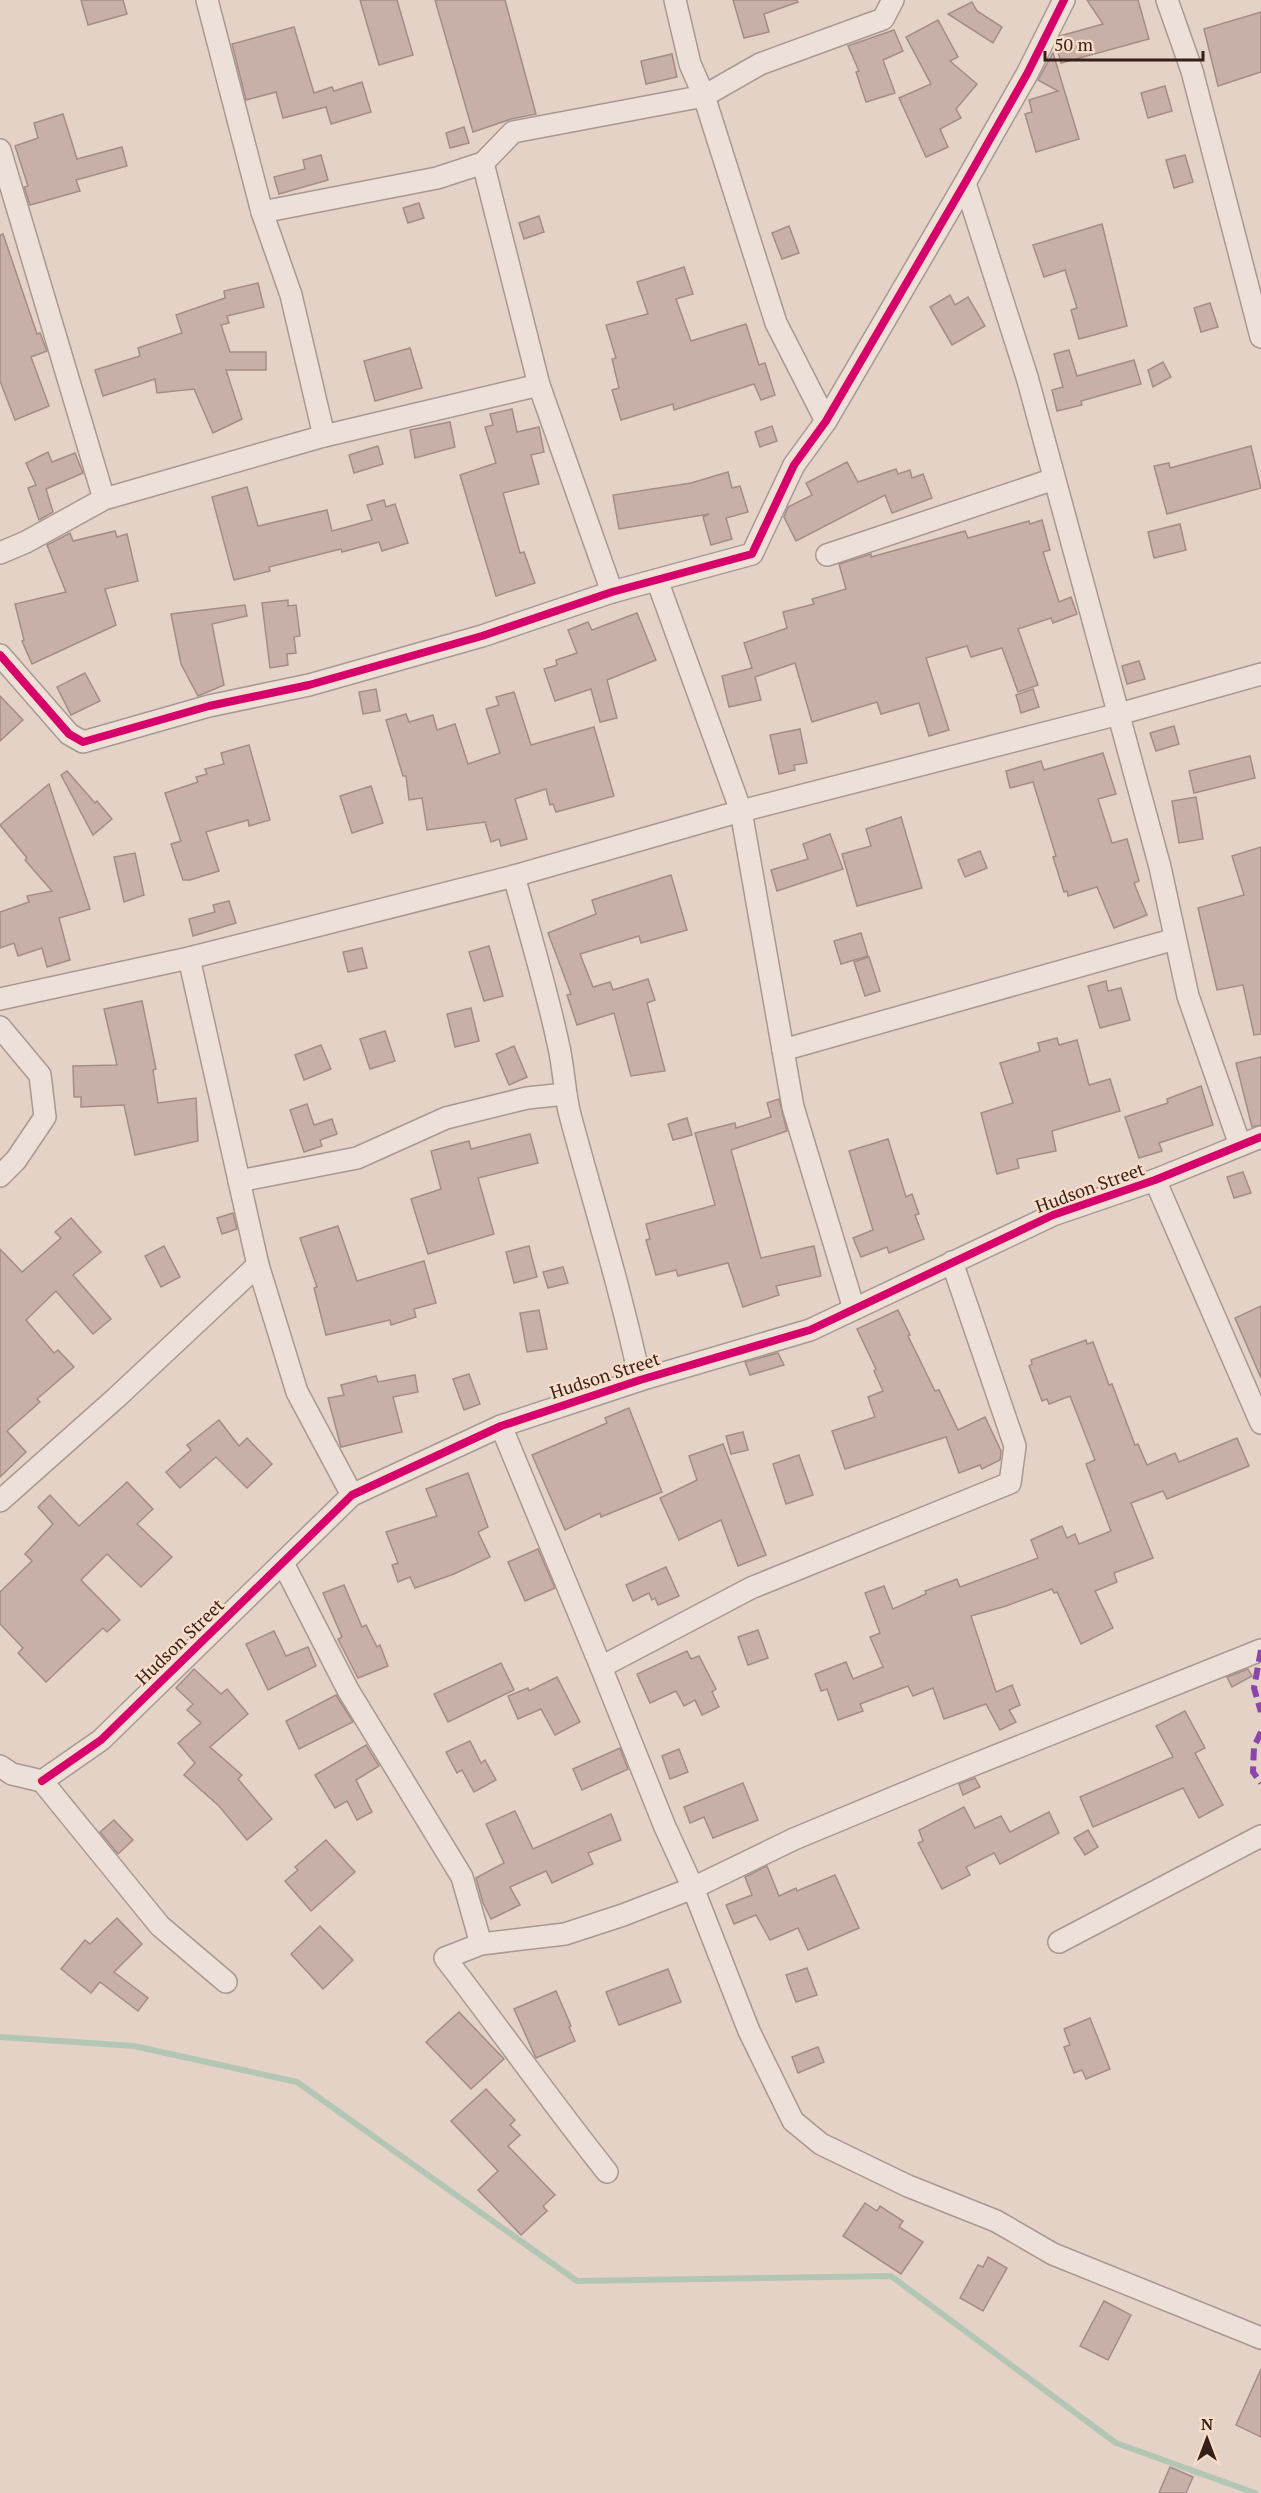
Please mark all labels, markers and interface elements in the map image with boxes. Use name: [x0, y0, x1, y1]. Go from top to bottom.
scale bar: [1045, 24, 1202, 62]
text: 50 m: [1054, 32, 1094, 56]
street label: Hudson Street: [1032, 1156, 1148, 1218]
street label: Hudson Street: [547, 1346, 663, 1404]
street label: Hudson Street: [130, 1593, 229, 1690]
north arrow: [1177, 2409, 1237, 2469]
text: N: [1201, 2413, 1213, 2435]

